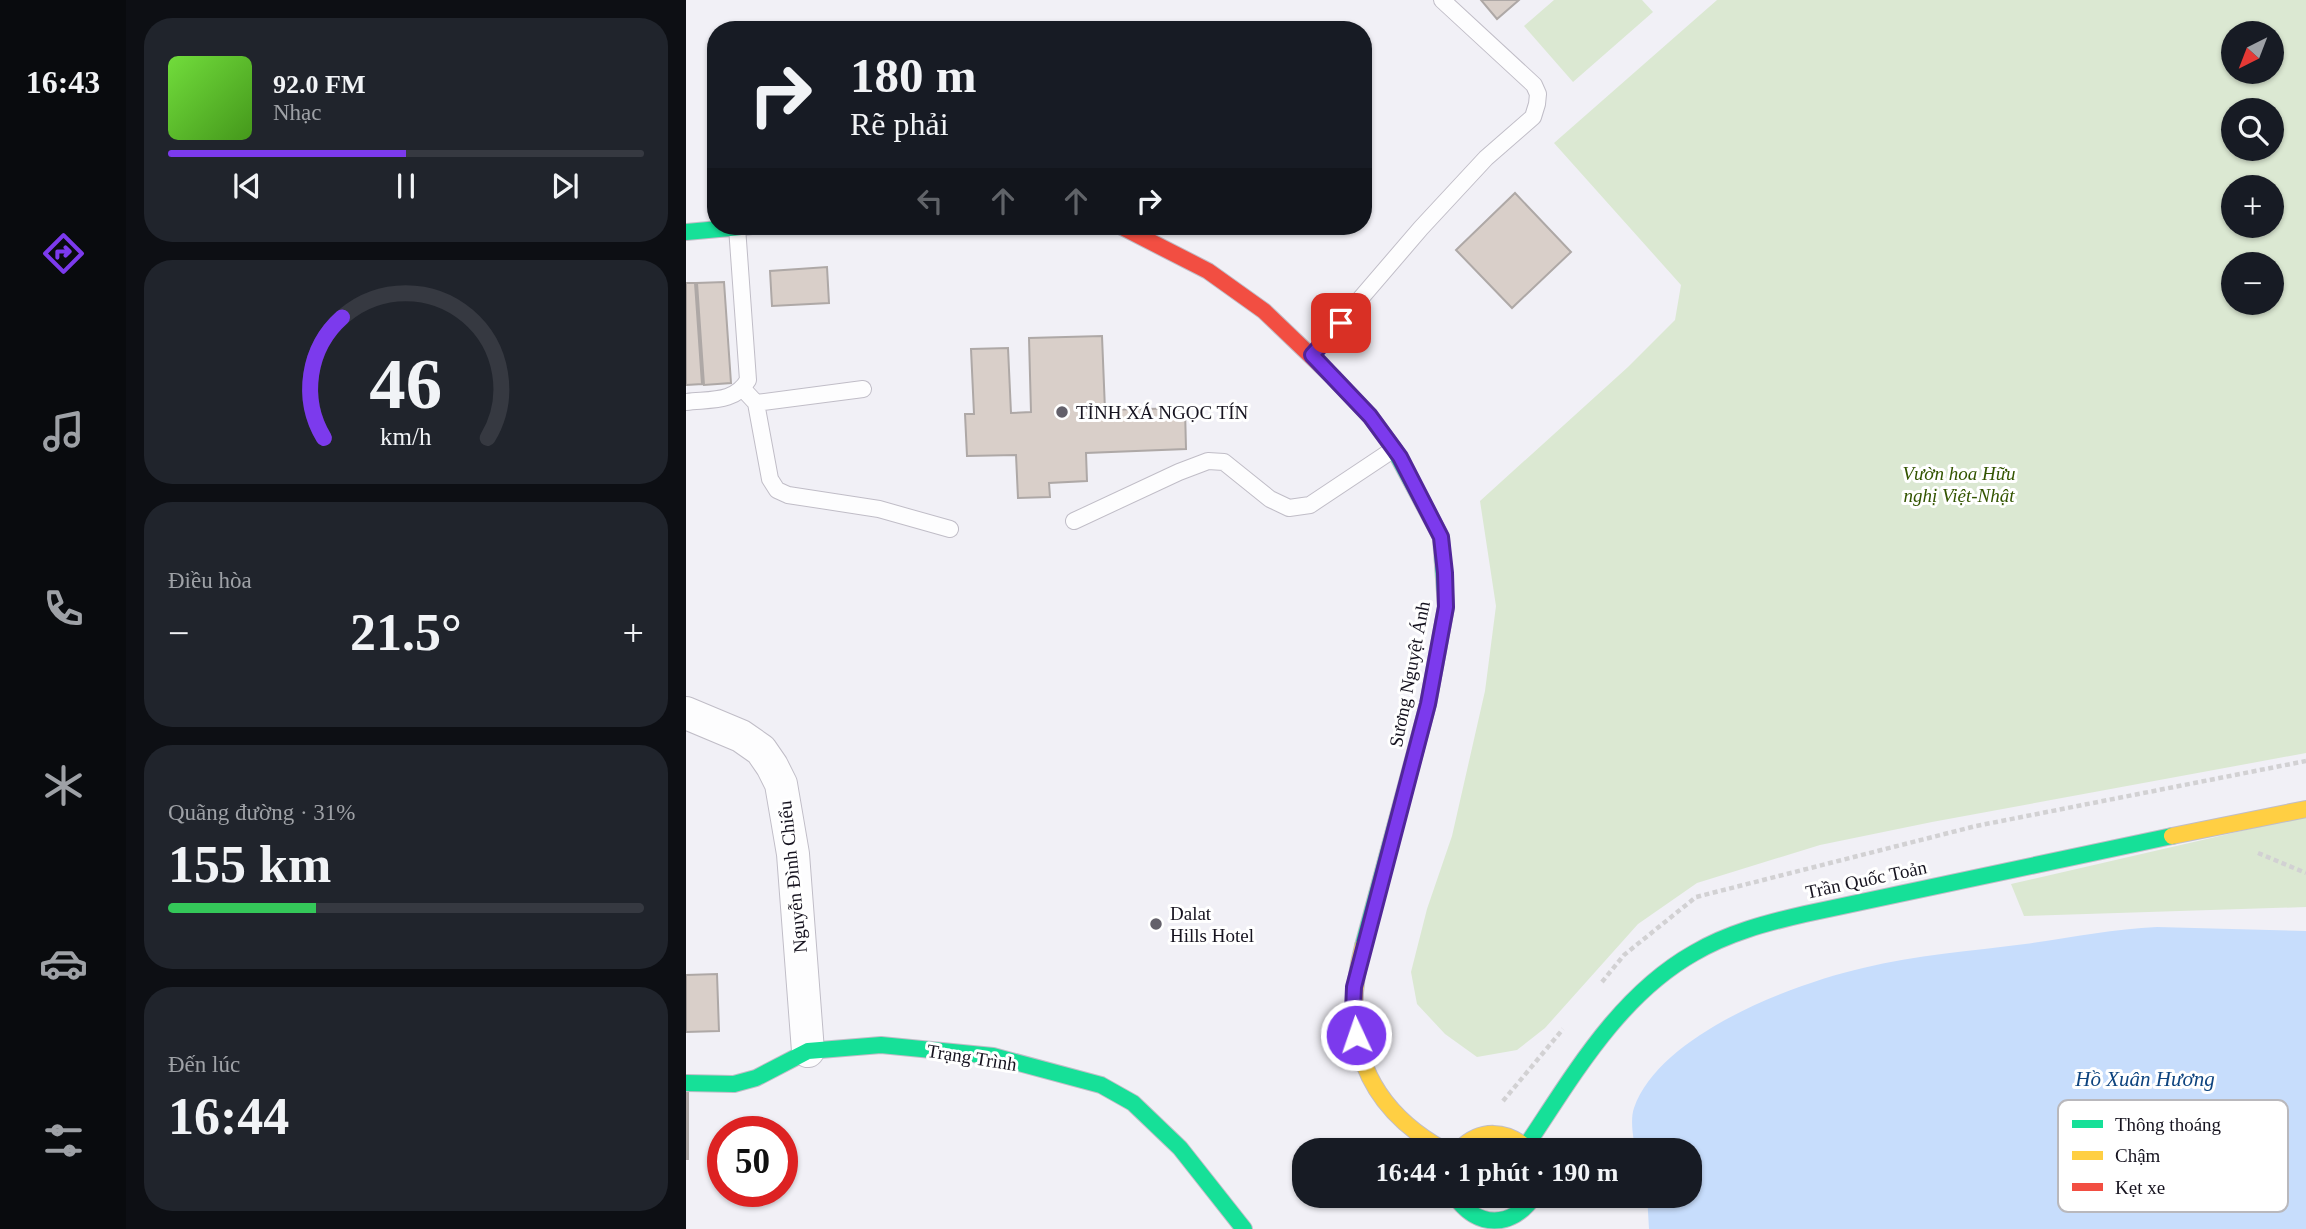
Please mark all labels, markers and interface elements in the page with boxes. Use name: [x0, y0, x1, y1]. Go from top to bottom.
north arrow: [2221, 21, 2284, 84]
map controls: [2221, 21, 2284, 315]
text: 180 m: [850, 48, 977, 103]
icon: right: [735, 49, 826, 140]
text: 16:43: [26, 64, 100, 100]
text: 92.0 FM: [273, 70, 365, 99]
button: search: [2221, 98, 2284, 161]
text: Nhạc: [273, 100, 322, 125]
text: Rẽ phải: [850, 106, 949, 142]
icon: previous: [228, 167, 266, 205]
icon: pause: [387, 167, 425, 205]
icon: next: [546, 167, 584, 205]
button: +: [2221, 175, 2284, 238]
icon: left: [911, 182, 949, 220]
icon: ahead: [984, 182, 1022, 220]
icon: ahead: [1057, 182, 1095, 220]
icon: right: [1130, 182, 1168, 220]
icon: directions: [39, 229, 88, 278]
button: −: [2221, 252, 2284, 315]
pin: [1311, 293, 1371, 353]
icon: arrive: [1322, 304, 1360, 342]
text: 46: [370, 344, 442, 425]
place label: TỈNH XÁ NGỌC TÍN: [1076, 402, 1248, 423]
marker: TỈNH XÁ NGỌC TÍN: [1054, 404, 1070, 420]
icon: music: [39, 407, 88, 456]
text: km/h: [380, 423, 432, 450]
park label: Vườn hoa Hữu nghị Việt-Nhật: [1902, 463, 2016, 506]
text: Điều hòa: [168, 568, 252, 593]
icon: phone: [39, 584, 88, 633]
street label: Sương Nguyệt Ánh: [1385, 599, 1434, 749]
text: 21.5°: [350, 604, 462, 661]
text: −: [168, 612, 189, 654]
text: +: [623, 612, 644, 654]
icon: climate: [39, 761, 88, 810]
street label: Nguyễn Đình Chiểu: [774, 799, 811, 954]
text: Quãng đường · 31%: [168, 800, 356, 825]
text: 155 km: [168, 836, 331, 893]
street label: Trần Quốc Toản: [1804, 856, 1929, 903]
place label: Dalat Hills Hotel: [1170, 903, 1254, 946]
marker: Dalat Hills Hotel: [1148, 916, 1164, 932]
icon: car: [39, 939, 88, 988]
position arrow: [1319, 998, 1393, 1072]
street label: Trạng Trình: [926, 1040, 1019, 1075]
text: Đến lúc: [168, 1052, 240, 1077]
water label: Hồ Xuân Hương: [2074, 1067, 2215, 1091]
text: 16:44: [168, 1088, 289, 1145]
legend: [2058, 1100, 2288, 1212]
text: Thông thoáng: [2115, 1114, 2222, 1135]
icon: filters: [39, 1116, 88, 1165]
speed limit sign: 50: [707, 1116, 798, 1207]
text: Chậm: [2115, 1145, 2161, 1166]
text: 16:44 · 1 phút · 190 m: [1376, 1158, 1618, 1187]
text: Kẹt xe: [2115, 1177, 2165, 1198]

